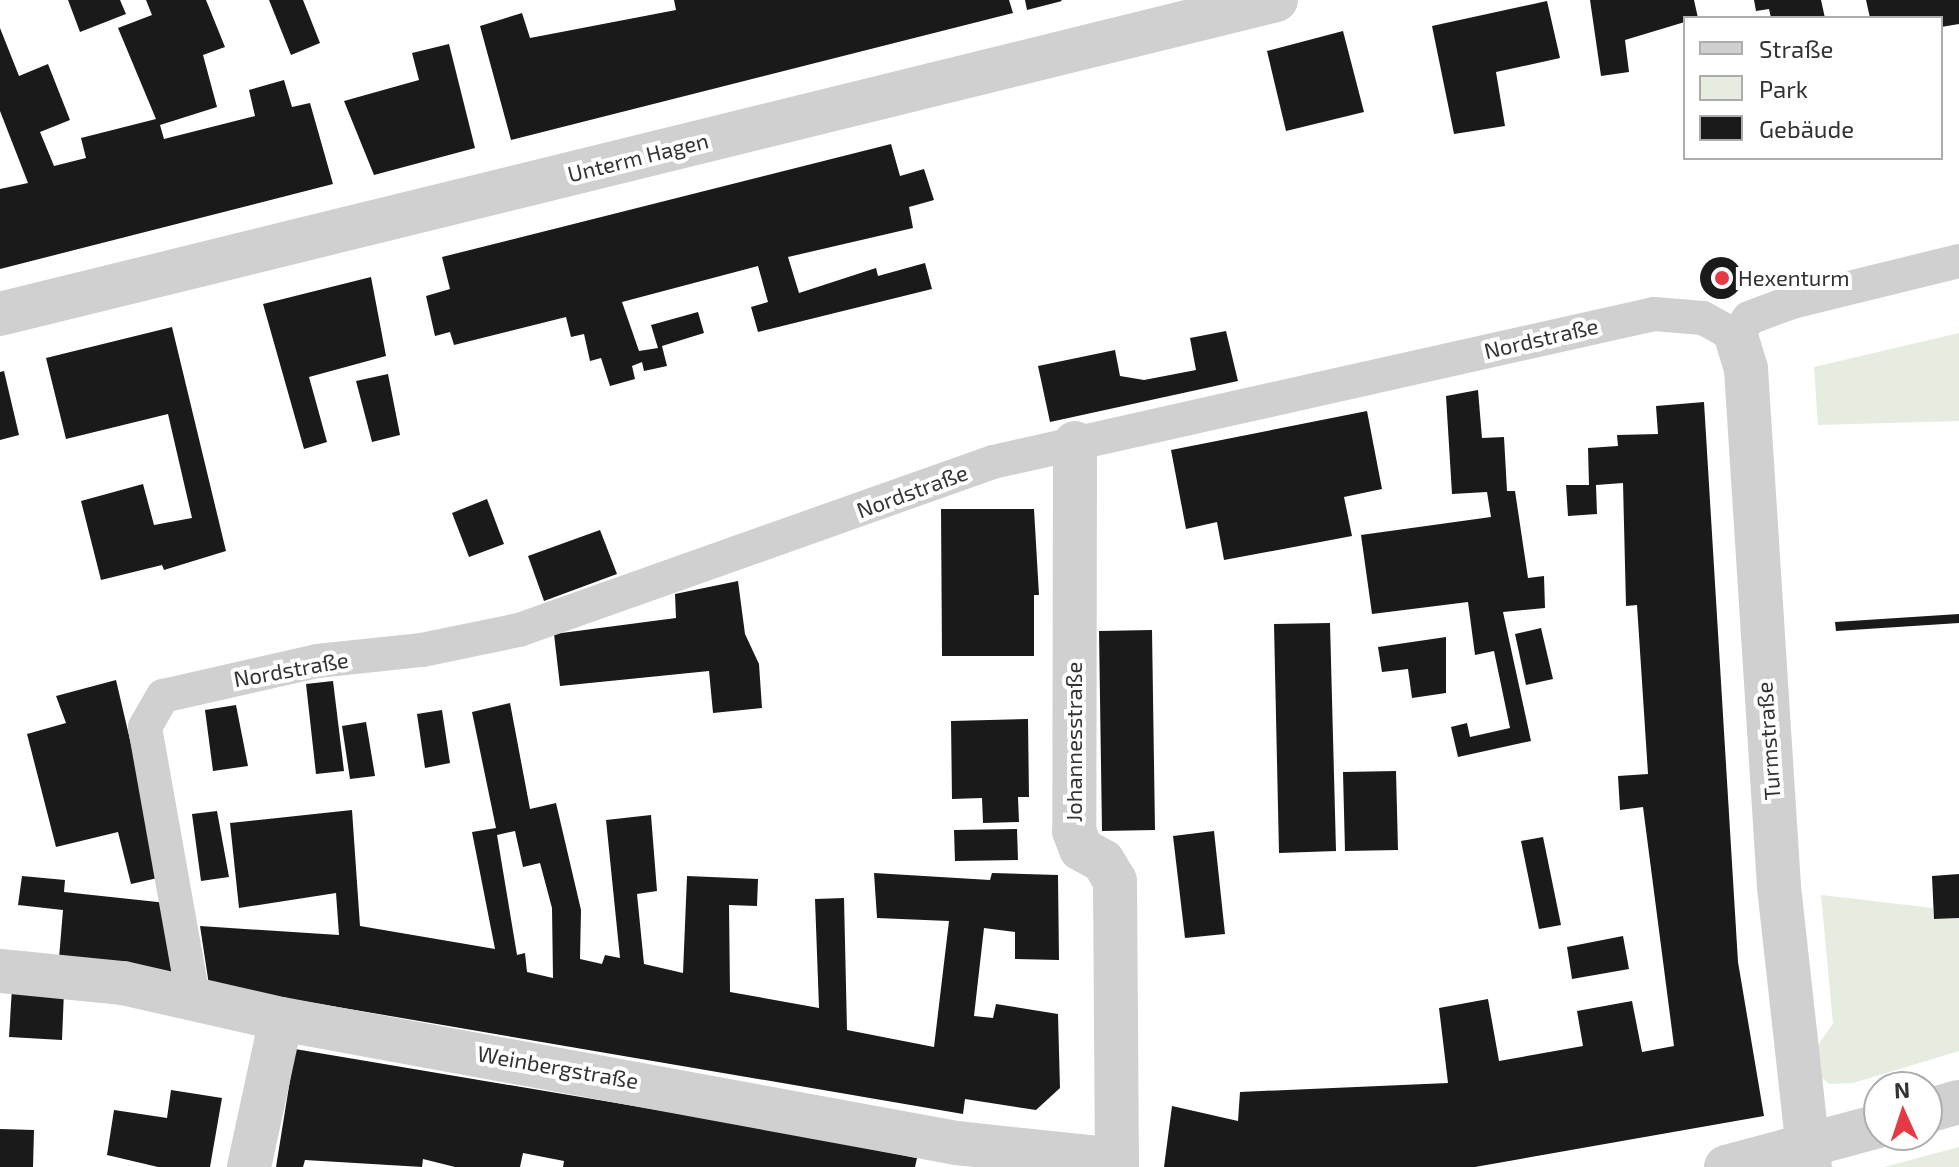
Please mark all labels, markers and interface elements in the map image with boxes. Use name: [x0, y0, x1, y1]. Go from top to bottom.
legend: [1683, 16, 1943, 160]
text: Straße: [1759, 34, 1833, 63]
text: Park: [1759, 74, 1808, 103]
text: Gebäude: [1759, 114, 1854, 143]
street label: Unterm Hagen: [565, 127, 711, 187]
place label: Hexenturm: [1738, 265, 1849, 291]
marker: Hexenturm: [1713, 269, 1731, 287]
street label: Nordstraße: [1481, 312, 1601, 364]
street label: Nordstraße: [853, 459, 971, 523]
street label: Nordstraße: [231, 646, 351, 692]
street label: Johannesstraße: [1061, 662, 1087, 822]
street label: Turmstraße: [1751, 681, 1785, 801]
street label: Weinbergstraße: [475, 1040, 641, 1094]
north arrow: [1863, 1071, 1943, 1151]
text: N: [1893, 1076, 1910, 1102]

